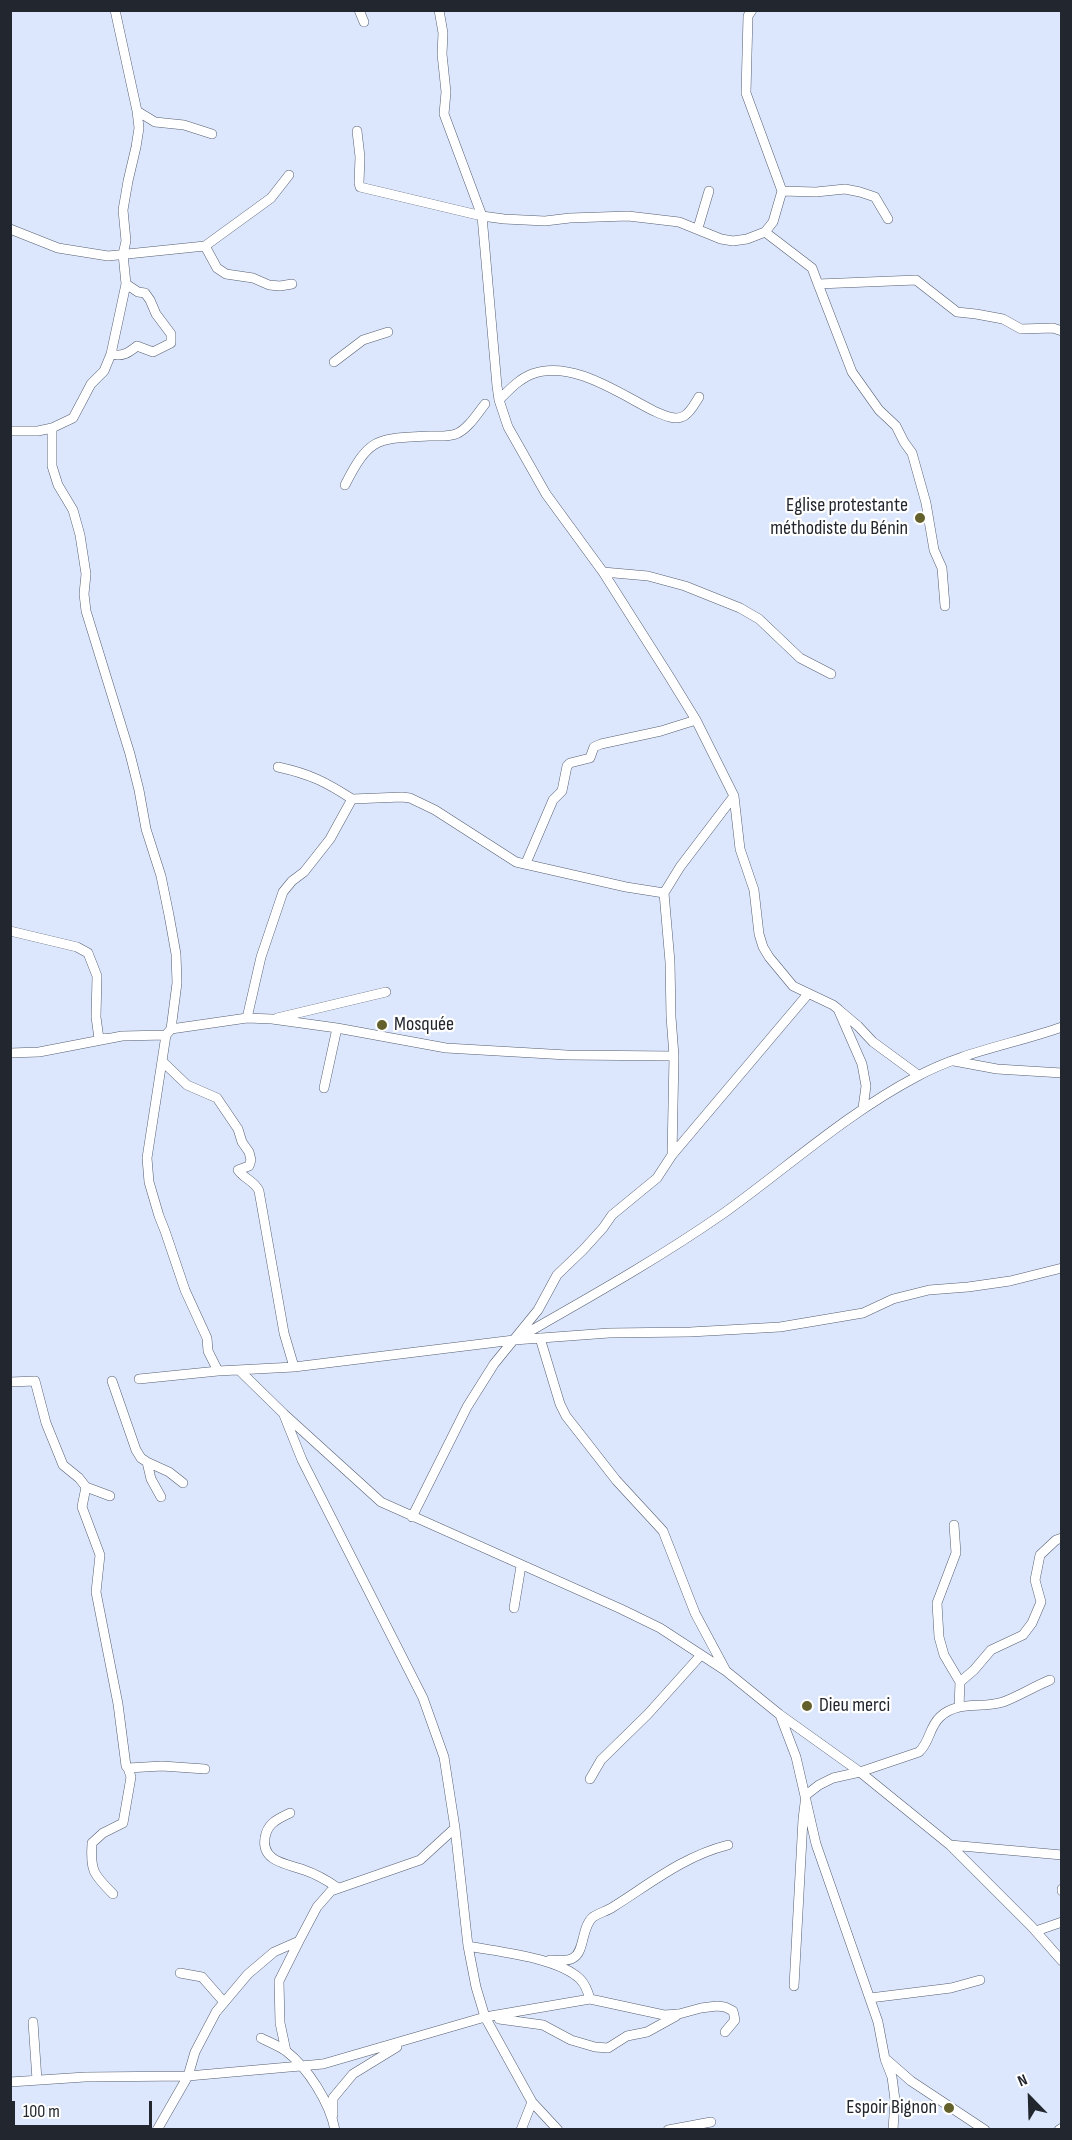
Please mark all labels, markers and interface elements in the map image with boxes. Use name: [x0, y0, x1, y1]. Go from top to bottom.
place label: Eglise protestante méthodiste du Bénin: [770, 494, 908, 541]
marker: Eglise protestante méthodiste du Bénin: [913, 511, 927, 525]
place label: Mosquée: [394, 1013, 454, 1037]
marker: Mosquée: [375, 1018, 389, 1032]
place label: Dieu merci: [819, 1694, 890, 1718]
marker: Dieu merci: [800, 1699, 814, 1713]
north arrow: [1000, 2068, 1060, 2128]
text: N: [1015, 2071, 1030, 2091]
scale bar: [15, 2089, 154, 2127]
place label: Espoir Bignon: [846, 2096, 937, 2120]
text: 100 m: [23, 2101, 60, 2122]
marker: Espoir Bignon: [942, 2101, 956, 2115]

